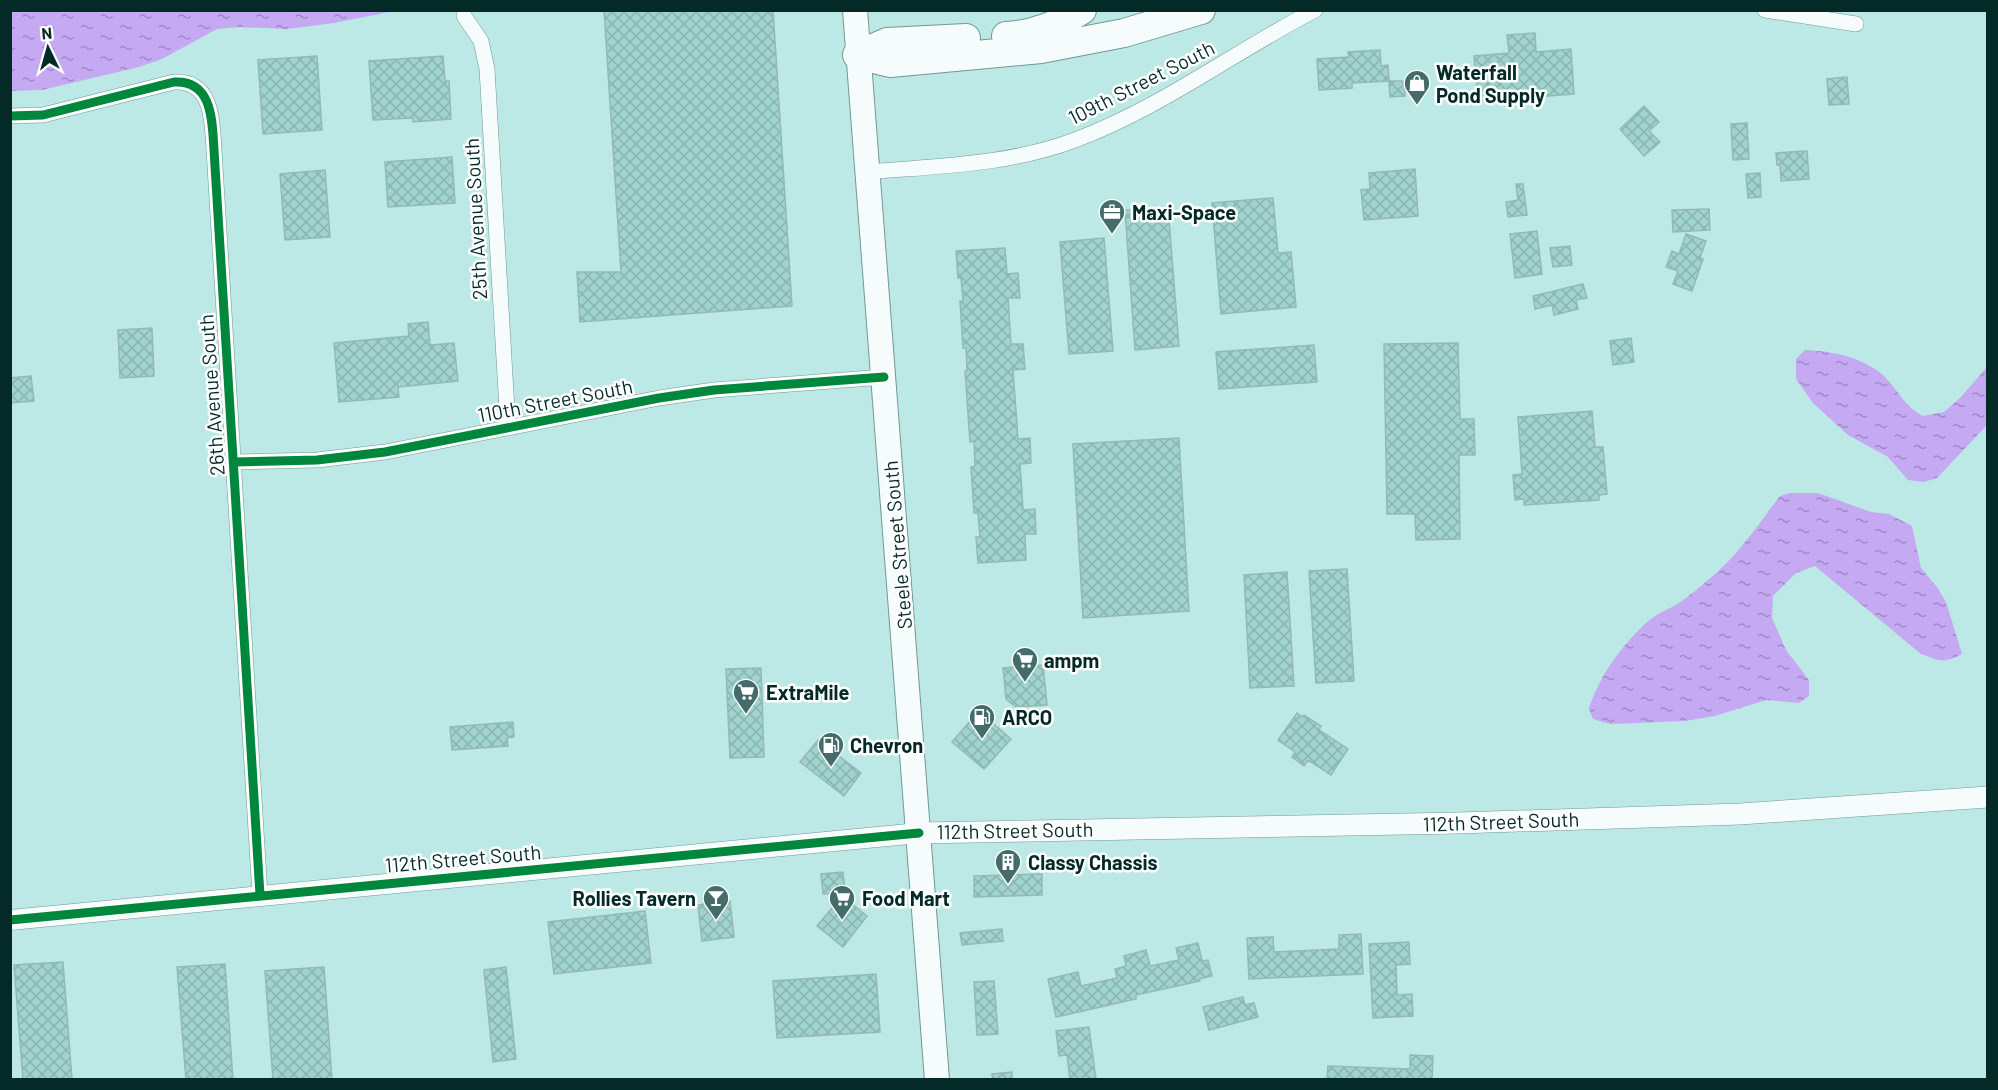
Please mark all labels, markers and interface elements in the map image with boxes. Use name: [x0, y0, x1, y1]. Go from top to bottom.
north arrow: [18, 18, 78, 78]
text: N: [41, 23, 53, 42]
street label: 109th Street South: [1064, 35, 1218, 129]
place label: Waterfall Pond Supply: [1436, 60, 1545, 107]
shop icon: Waterfall Pond Supply: [1402, 68, 1432, 106]
street label: 25th Avenue South: [459, 137, 491, 301]
office icon: Maxi-Space: [1097, 197, 1127, 235]
place label: Maxi-Space: [1132, 200, 1236, 224]
street label: 26th Avenue South: [193, 313, 229, 477]
street label: 110th Street South: [475, 373, 635, 427]
street label: Steele Street South: [878, 460, 916, 630]
supermarket icon: ampm: [1010, 645, 1040, 683]
place label: ampm: [1044, 648, 1099, 672]
supermarket icon: ExtraMile: [731, 677, 761, 715]
place label: ExtraMile: [766, 680, 849, 704]
fuel station icon: ARCO: [967, 702, 997, 740]
place label: ARCO: [1002, 705, 1052, 729]
fuel station icon: Chevron: [816, 730, 846, 768]
place label: Chevron: [850, 733, 923, 757]
street label: 112th Street South: [1422, 806, 1580, 836]
street label: 112th Street South: [936, 817, 1094, 843]
street label: 112th Street South: [384, 839, 542, 877]
building icon: Classy Chassis: [993, 847, 1023, 885]
place label: Classy Chassis: [1028, 850, 1158, 874]
bar icon: Rollies Tavern: [701, 883, 731, 921]
supermarket icon: Food Mart: [827, 883, 857, 921]
place label: Rollies Tavern: [573, 886, 696, 910]
place label: Food Mart: [862, 886, 950, 910]

